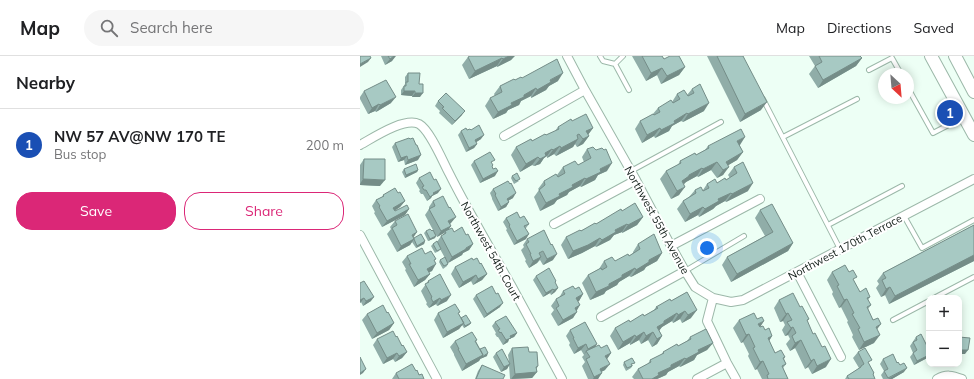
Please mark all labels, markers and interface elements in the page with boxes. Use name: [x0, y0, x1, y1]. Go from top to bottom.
search box: [84, 10, 364, 46]
text: Map: [20, 16, 60, 40]
icon: search: [98, 17, 120, 39]
text: Search here: [130, 18, 213, 37]
text: Map: [776, 19, 805, 37]
text: Directions: [827, 19, 892, 37]
text: Saved: [914, 19, 954, 37]
north arrow: [878, 68, 914, 104]
text: Nearby: [16, 72, 75, 93]
pin: 1: [937, 98, 963, 128]
text: NW 57 AV@NW 170 TE: [54, 127, 225, 146]
text: 1: [25, 137, 33, 153]
text: 200 m: [306, 137, 344, 153]
text: Bus stop: [54, 146, 106, 162]
street label: Northwest 55th Avenue: [621, 164, 693, 276]
button: Save: [16, 192, 176, 230]
button: Share: [184, 192, 344, 230]
street label: Northwest 54th Court: [458, 199, 524, 303]
street label: Northwest 170th Terrace: [786, 211, 904, 283]
your location: [697, 238, 717, 258]
map controls: [926, 295, 962, 367]
button: +: [926, 295, 962, 331]
button: −: [926, 331, 962, 367]

